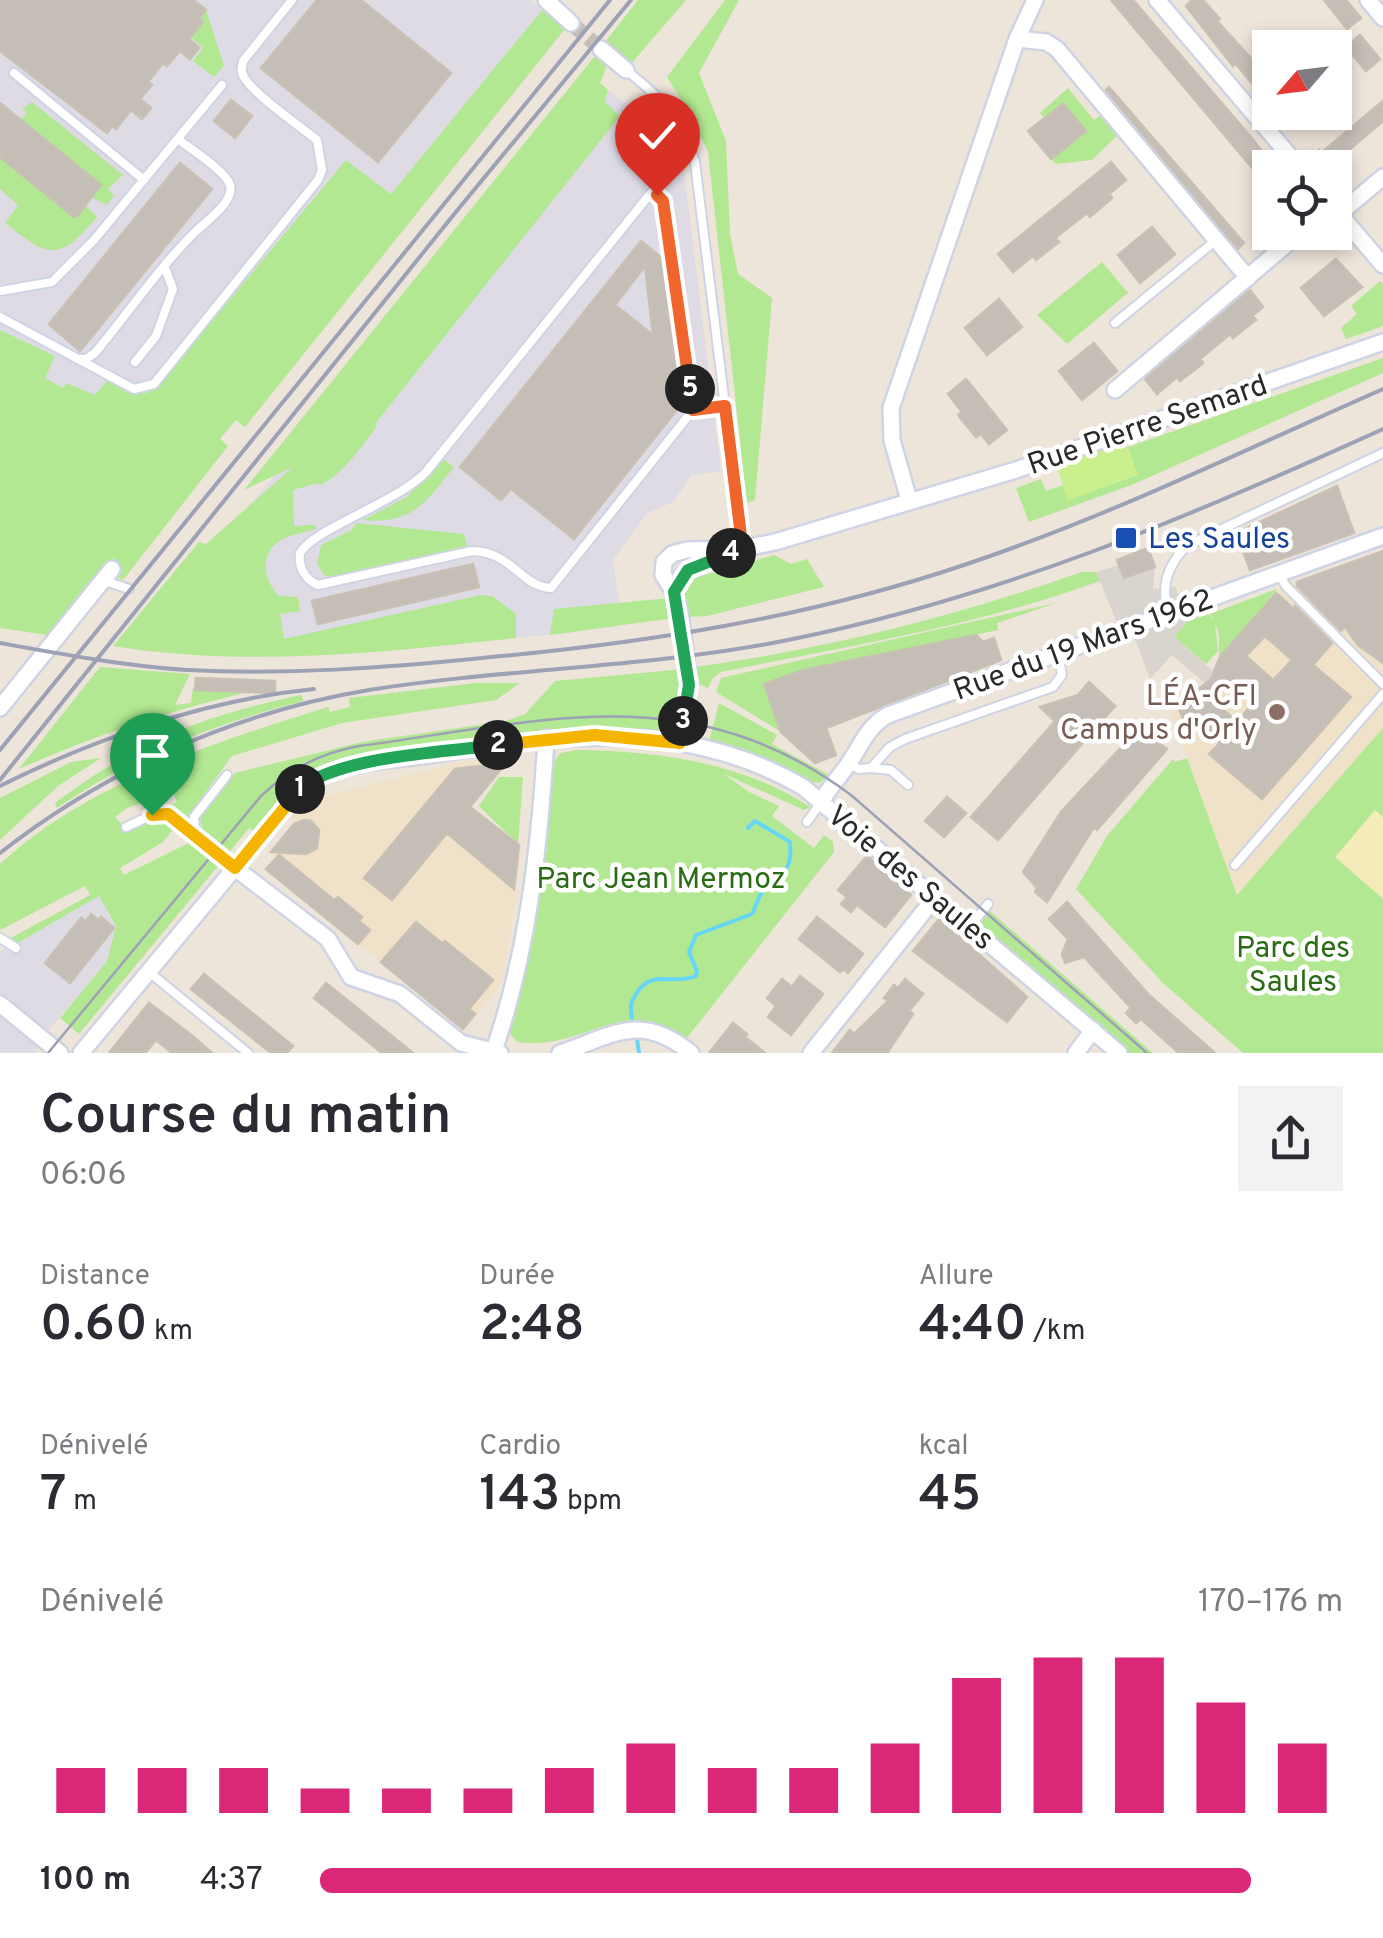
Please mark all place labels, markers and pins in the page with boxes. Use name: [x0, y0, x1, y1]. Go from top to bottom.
pin: [615, 93, 700, 196]
pin: 5: [665, 364, 715, 414]
place label: Les Saules: [1148, 522, 1290, 559]
marker: Les Saules: [1113, 525, 1139, 551]
pin: 4: [706, 528, 756, 578]
place label: LÉA-CFI Campus d'Orly: [1060, 677, 1257, 750]
pin: 3: [658, 696, 708, 746]
marker: LÉA-CFI Campus d'Orly: [1266, 701, 1288, 723]
pin: [110, 713, 195, 816]
pin: 2: [473, 720, 523, 770]
pin: 1: [275, 764, 325, 814]

